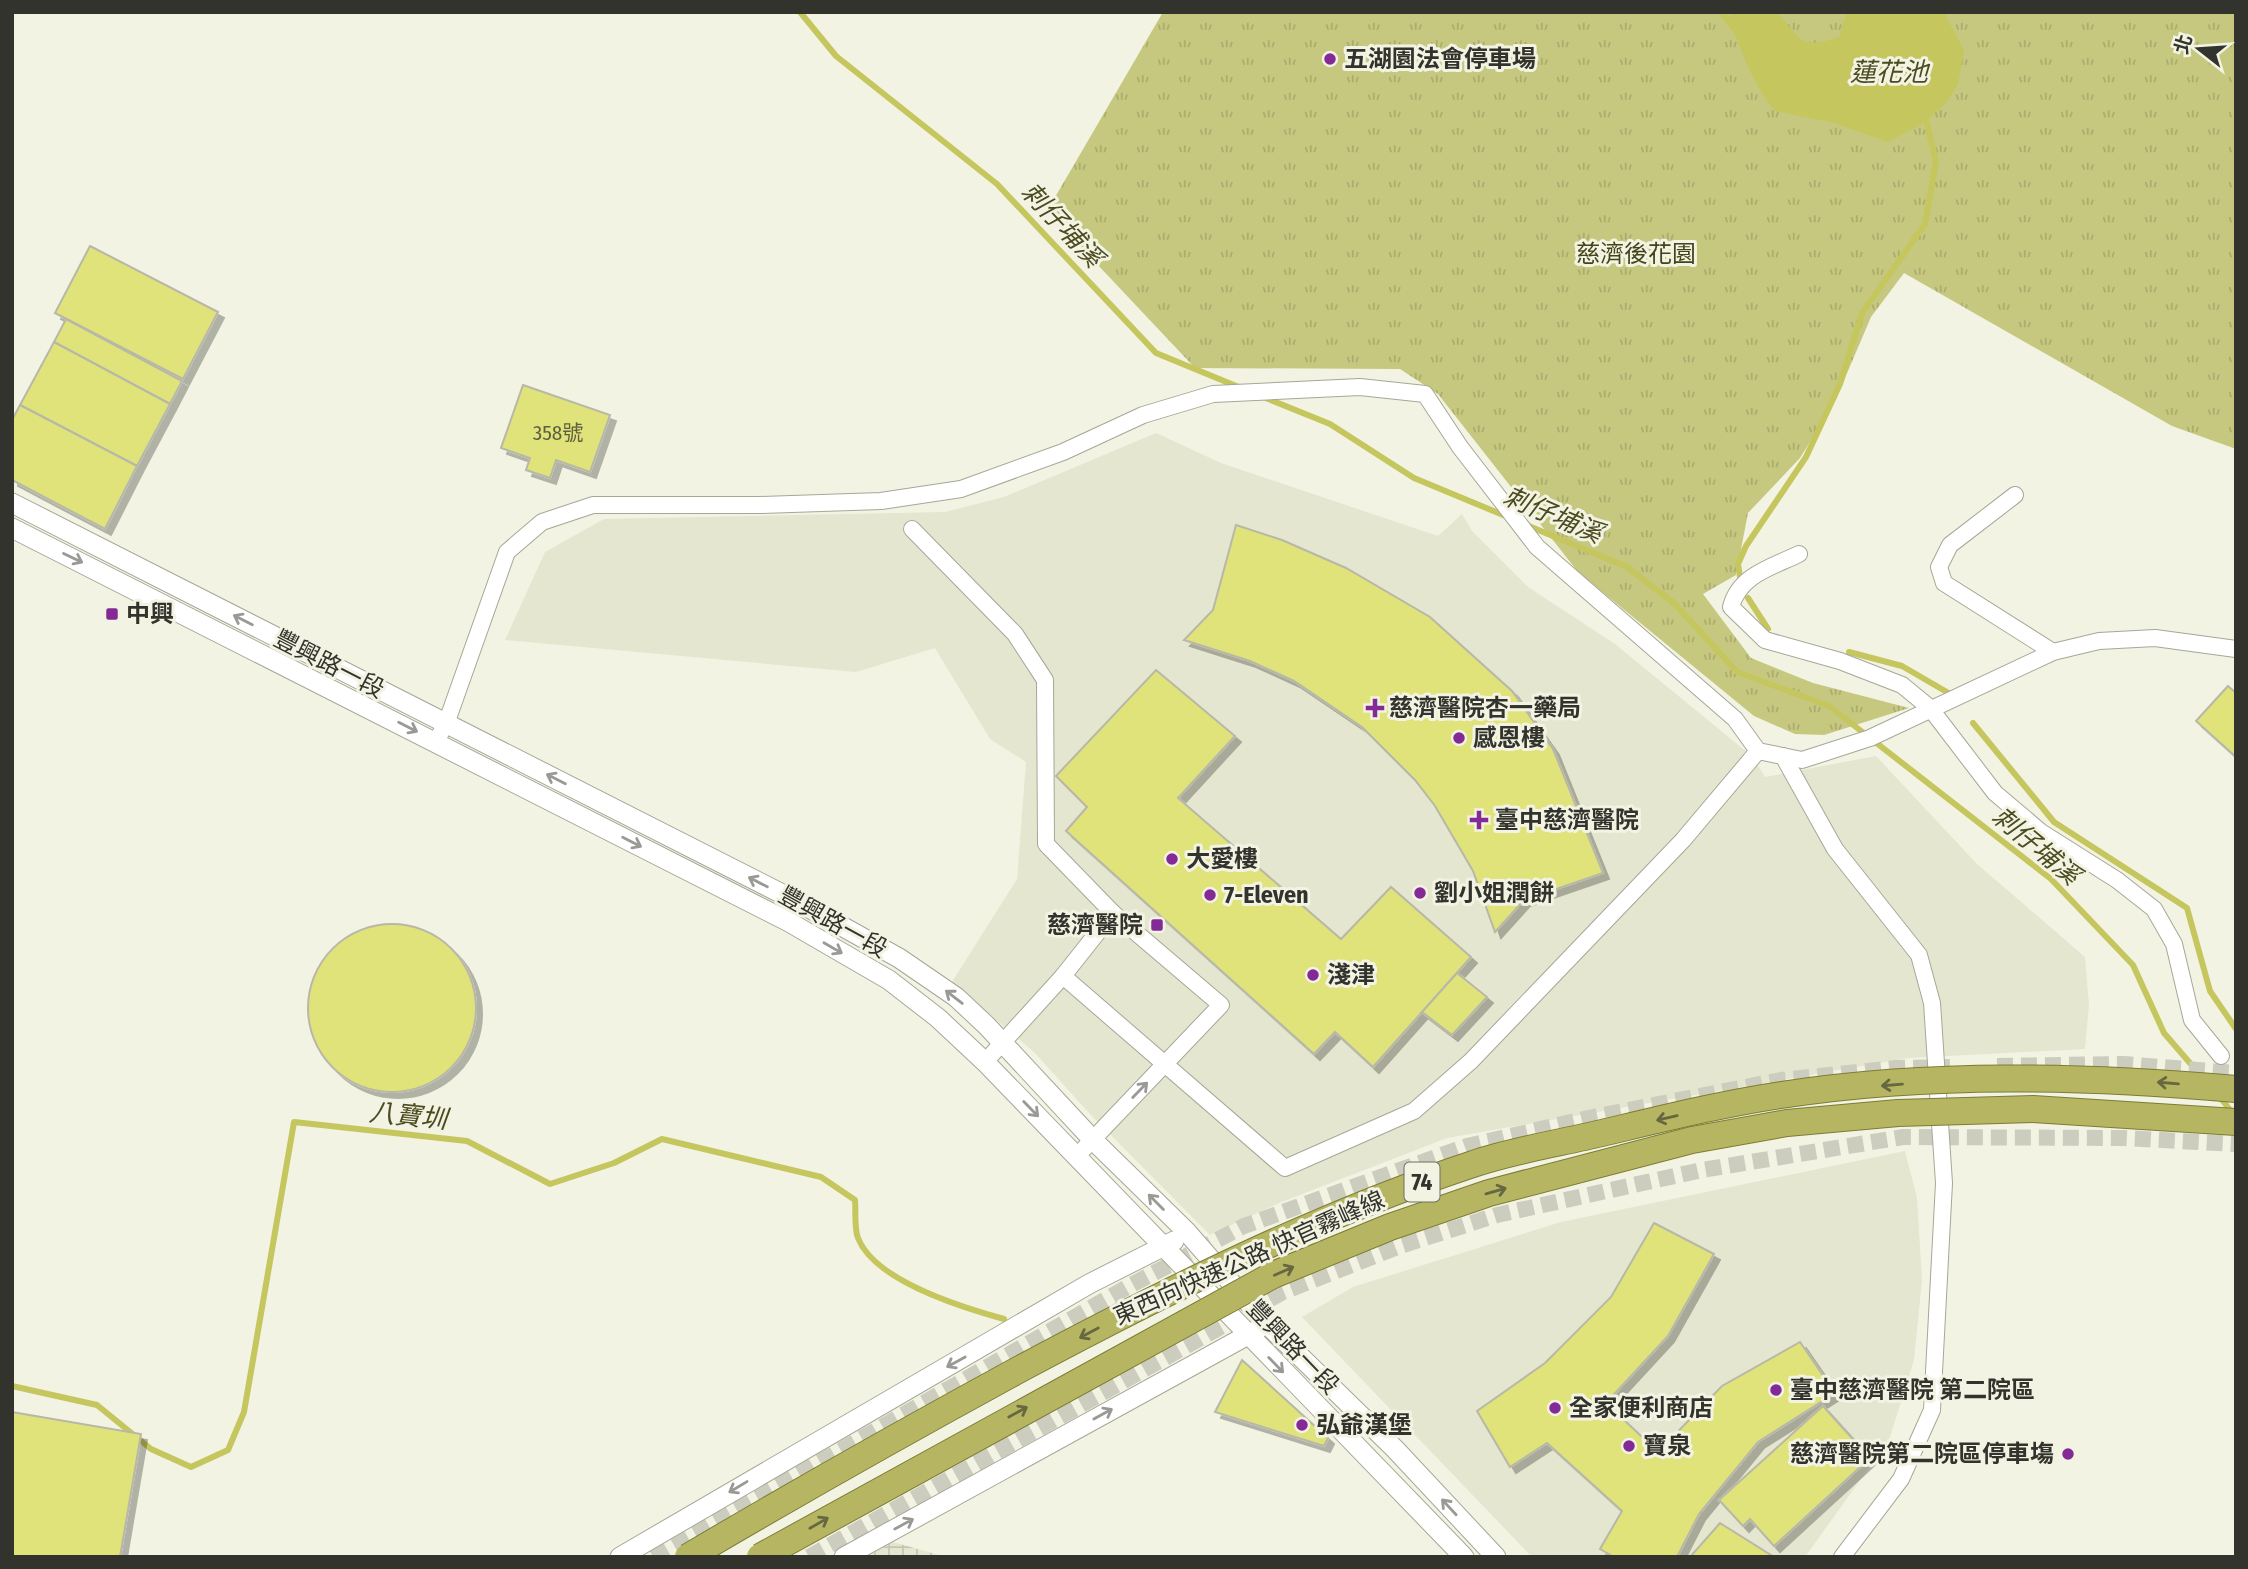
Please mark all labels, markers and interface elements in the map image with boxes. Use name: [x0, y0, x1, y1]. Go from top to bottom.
north arrow: [2164, 14, 2234, 84]
text: 北: [2169, 32, 2197, 57]
place label: 五湖園法會停車場: [1344, 45, 1536, 73]
marker: 五湖園法會停車場: [1322, 51, 1338, 67]
water label: 蓮花池: [1850, 57, 1931, 88]
water label: 刺仔埔溪: [1015, 176, 1112, 277]
park label: 慈濟後花園: [1576, 240, 1696, 268]
house number: 358號: [533, 420, 583, 446]
water label: 刺仔埔溪: [1499, 480, 1611, 551]
one-way arrow: [62, 552, 83, 565]
place label: 中興: [126, 600, 174, 628]
marker: 中興: [104, 606, 120, 622]
one-way arrow: [234, 613, 254, 627]
street label: 豐興路一段: [269, 624, 389, 704]
place label: 慈濟醫院杏一藥局: [1389, 694, 1581, 722]
marker: 慈濟醫院杏一藥局: [1367, 700, 1383, 716]
one-way arrow: [397, 720, 418, 734]
place label: 感恩樓: [1473, 724, 1545, 752]
marker: 感恩樓: [1451, 730, 1467, 746]
one-way arrow: [546, 771, 566, 785]
water label: 刺仔埔溪: [1986, 801, 2089, 894]
place label: 臺中慈濟醫院: [1495, 806, 1639, 834]
marker: 臺中慈濟醫院: [1469, 810, 1489, 830]
one-way arrow: [621, 835, 642, 849]
place label: 大愛樓: [1186, 845, 1258, 873]
marker: 大愛樓: [1164, 851, 1180, 867]
one-way arrow: [748, 874, 769, 888]
place label: 劉小姐潤餅: [1434, 879, 1554, 907]
street label: 豐興路一段: [774, 881, 892, 963]
place label: 7-Eleven: [1224, 881, 1309, 909]
marker: 劉小姐潤餅: [1412, 885, 1428, 901]
marker: 7-Eleven: [1202, 887, 1218, 903]
place label: 慈濟醫院: [1047, 911, 1143, 939]
marker: 慈濟醫院: [1149, 917, 1165, 933]
one-way arrow: [823, 941, 843, 955]
place label: 淺津: [1327, 961, 1375, 989]
marker: 淺津: [1305, 967, 1321, 983]
one-way arrow: [945, 990, 964, 1005]
one-way arrow: [2157, 1076, 2180, 1089]
one-way arrow: [1881, 1079, 1903, 1092]
one-way arrow: [1131, 1082, 1148, 1099]
water label: 八寶圳: [368, 1097, 452, 1136]
one-way arrow: [1022, 1100, 1039, 1117]
one-way arrow: [1656, 1111, 1679, 1125]
road number: 74: [1404, 1162, 1440, 1202]
one-way arrow: [1485, 1184, 1507, 1197]
street label: 東西向快速公路 快官霧峰線: [1109, 1185, 1389, 1331]
one-way arrow: [1147, 1193, 1164, 1210]
one-way arrow: [1272, 1264, 1294, 1277]
street label: 豐興路一段: [1241, 1294, 1345, 1400]
one-way arrow: [1079, 1326, 1099, 1340]
one-way arrow: [947, 1355, 967, 1369]
one-way arrow: [1268, 1356, 1285, 1373]
place label: 臺中慈濟醫院 第二院區: [1790, 1376, 2035, 1404]
marker: 臺中慈濟醫院 第二院區: [1768, 1382, 1784, 1398]
place label: 全家便利商店: [1569, 1394, 1713, 1422]
marker: 全家便利商店: [1547, 1400, 1563, 1416]
one-way arrow: [1007, 1405, 1028, 1419]
one-way arrow: [1092, 1407, 1113, 1420]
place label: 弘爺漢堡: [1316, 1411, 1412, 1439]
marker: 弘爺漢堡: [1294, 1417, 1310, 1433]
place label: 寶泉: [1643, 1432, 1691, 1460]
marker: 寶泉: [1621, 1438, 1637, 1454]
place label: 慈濟醫院第二院區停車塲: [1790, 1440, 2054, 1468]
marker: 慈濟醫院第二院區停車塲: [2060, 1446, 2076, 1462]
one-way arrow: [728, 1480, 748, 1494]
one-way arrow: [1441, 1499, 1458, 1516]
one-way arrow: [809, 1516, 829, 1530]
one-way arrow: [893, 1517, 913, 1531]

